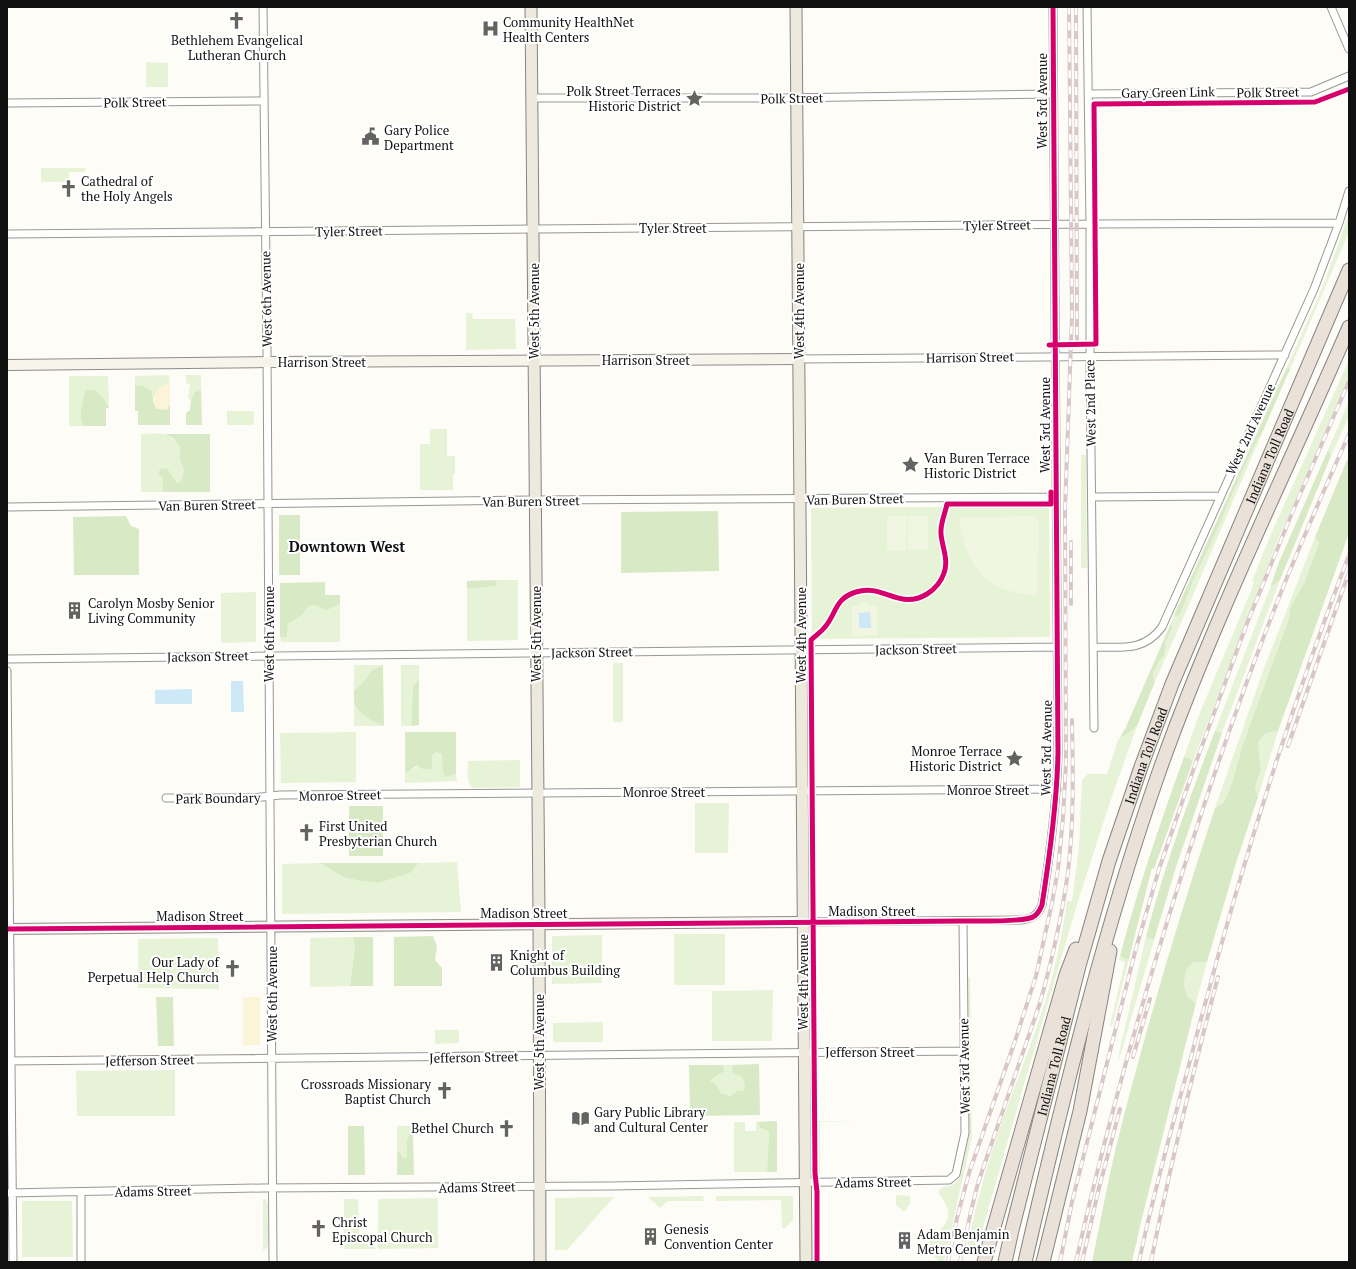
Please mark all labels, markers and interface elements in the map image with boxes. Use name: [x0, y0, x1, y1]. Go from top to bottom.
church icon: Bethlehem Evangelical Lutheran Church: [227, 11, 247, 31]
place label: Community HealthNet Health Centers: [503, 13, 634, 46]
hospital icon: Community HealthNet Health Centers: [480, 19, 500, 39]
place label: Bethlehem Evangelical Lutheran Church: [171, 31, 303, 64]
street label: West 3rd Avenue: [1033, 53, 1051, 149]
place label: Polk Street Terraces Historic District: [567, 82, 681, 115]
street label: Gary Green Link: [1121, 82, 1215, 102]
street label: Polk Street: [1236, 82, 1300, 102]
place icon: Polk Street Terraces Historic District: [684, 88, 704, 108]
street label: Polk Street: [760, 88, 824, 108]
street label: Polk Street: [103, 92, 167, 112]
place label: Gary Police Department: [384, 121, 454, 154]
public building icon: Gary Police Department: [361, 127, 381, 147]
place label: Cathedral of the Holy Angels: [81, 172, 173, 205]
church icon: Cathedral of the Holy Angels: [58, 178, 78, 198]
street label: Tyler Street: [963, 215, 1031, 235]
street label: Tyler Street: [639, 219, 707, 237]
street label: Tyler Street: [315, 221, 383, 241]
street label: West 6th Avenue: [256, 251, 276, 347]
street label: West 5th Avenue: [525, 263, 543, 359]
street label: West 4th Avenue: [790, 263, 808, 359]
street label: Harrison Street: [926, 347, 1014, 367]
street label: Harrison Street: [602, 351, 690, 369]
street label: Harrison Street: [278, 353, 366, 371]
street label: West 2nd Place: [1080, 359, 1100, 447]
street label: West 3rd Avenue: [1036, 377, 1054, 473]
street label: West 2nd Avenue: [1221, 380, 1279, 478]
street label: Indiana Toll Road: [1241, 406, 1298, 507]
place label: Van Buren Terrace Historic District: [924, 449, 1030, 482]
place icon: Van Buren Terrace Historic District: [901, 455, 921, 475]
street label: Van Buren Street: [806, 489, 904, 509]
street label: Van Buren Street: [482, 491, 580, 511]
street label: Van Buren Street: [158, 495, 256, 515]
district label: Downtown West: [289, 536, 405, 556]
street label: West 6th Avenue: [260, 586, 278, 682]
street label: West 5th Avenue: [527, 586, 545, 682]
street label: West 4th Avenue: [792, 587, 810, 683]
place label: Carolyn Mosby Senior Living Community: [88, 594, 214, 627]
building icon: Carolyn Mosby Senior Living Community: [65, 600, 85, 620]
street label: Jackson Street: [875, 639, 957, 659]
street label: Jackson Street: [551, 642, 633, 662]
street label: Jackson Street: [167, 646, 249, 666]
street label: West 3rd Avenue: [1036, 700, 1056, 796]
street label: Indiana Toll Road: [1120, 704, 1172, 806]
place label: Monroe Terrace Historic District: [910, 742, 1002, 775]
place icon: Monroe Terrace Historic District: [1005, 748, 1025, 768]
street label: Monroe Street: [947, 781, 1030, 799]
street label: Monroe Street: [623, 783, 706, 801]
street label: Monroe Street: [298, 785, 382, 805]
street label: Park Boundary: [175, 788, 261, 808]
place label: First United Presbyterian Church: [319, 817, 438, 850]
church icon: First United Presbyterian Church: [296, 823, 316, 843]
street label: Madison Street: [828, 902, 916, 920]
street label: Madison Street: [480, 904, 568, 922]
street label: Madison Street: [156, 907, 244, 925]
street label: West 4th Avenue: [794, 934, 812, 1030]
street label: West 6th Avenue: [263, 946, 281, 1042]
place label: Knight of Columbus Building: [510, 946, 620, 979]
building icon: Knight of Columbus Building: [487, 952, 507, 972]
place label: Our Lady of Perpetual Help Church: [88, 953, 221, 986]
church icon: Our Lady of Perpetual Help Church: [222, 959, 242, 979]
street label: West 5th Avenue: [530, 994, 548, 1090]
street label: Indiana Toll Road: [1032, 1014, 1075, 1118]
street label: West 3rd Avenue: [954, 1018, 974, 1114]
street label: Jefferson Street: [825, 1043, 915, 1061]
street label: Jefferson Street: [429, 1047, 519, 1067]
street label: Jefferson Street: [105, 1050, 195, 1070]
place label: Crossroads Missionary Baptist Church: [301, 1075, 431, 1108]
church icon: Crossroads Missionary Baptist Church: [434, 1081, 454, 1101]
place label: Gary Public Library and Cultural Center: [594, 1103, 708, 1136]
library icon: Gary Public Library and Cultural Center: [571, 1109, 591, 1129]
church icon: Bethel Church: [497, 1118, 517, 1138]
place label: Bethel Church: [411, 1119, 494, 1137]
street label: Adams Street: [834, 1172, 912, 1192]
street label: Adams Street: [438, 1177, 516, 1197]
street label: Adams Street: [114, 1181, 192, 1201]
place label: Christ Episcopal Church: [332, 1213, 433, 1246]
church icon: Christ Episcopal Church: [309, 1219, 329, 1239]
place label: Genesis Convention Center: [664, 1220, 773, 1253]
place label: Adam Benjamin Metro Center: [917, 1225, 1010, 1258]
building icon: Genesis Convention Center: [641, 1226, 661, 1246]
building icon: Adam Benjamin Metro Center: [894, 1231, 914, 1251]

